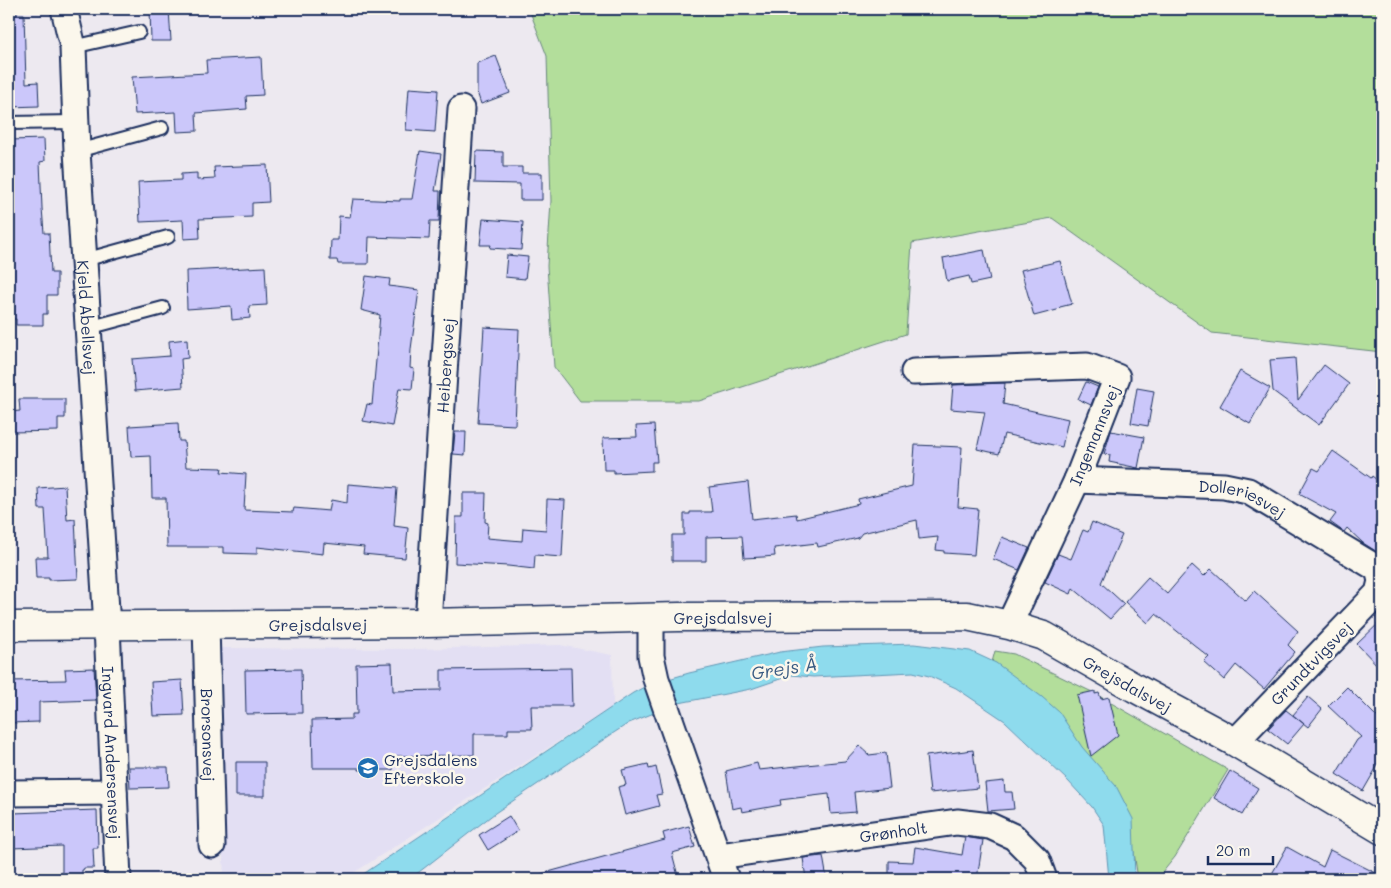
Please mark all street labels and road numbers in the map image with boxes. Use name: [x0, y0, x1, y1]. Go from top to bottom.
street label: Kjeld Abellsvej: [73, 259, 102, 376]
street label: Heibergsvej: [431, 317, 458, 414]
street label: Ingemannsvej: [1064, 381, 1124, 489]
street label: Dolleriesvej: [1198, 474, 1290, 522]
street label: Grejsdalsvej: [674, 606, 772, 628]
street label: Grejsdalsvej: [269, 613, 367, 635]
street label: Grundtvigsvej: [1266, 617, 1356, 709]
street label: Grejsdalsvej: [1080, 650, 1176, 717]
street label: Ingvard Andersensvej: [98, 666, 127, 840]
street label: Brorsonsvej: [197, 688, 221, 782]
street label: Grønholt: [858, 816, 928, 846]

